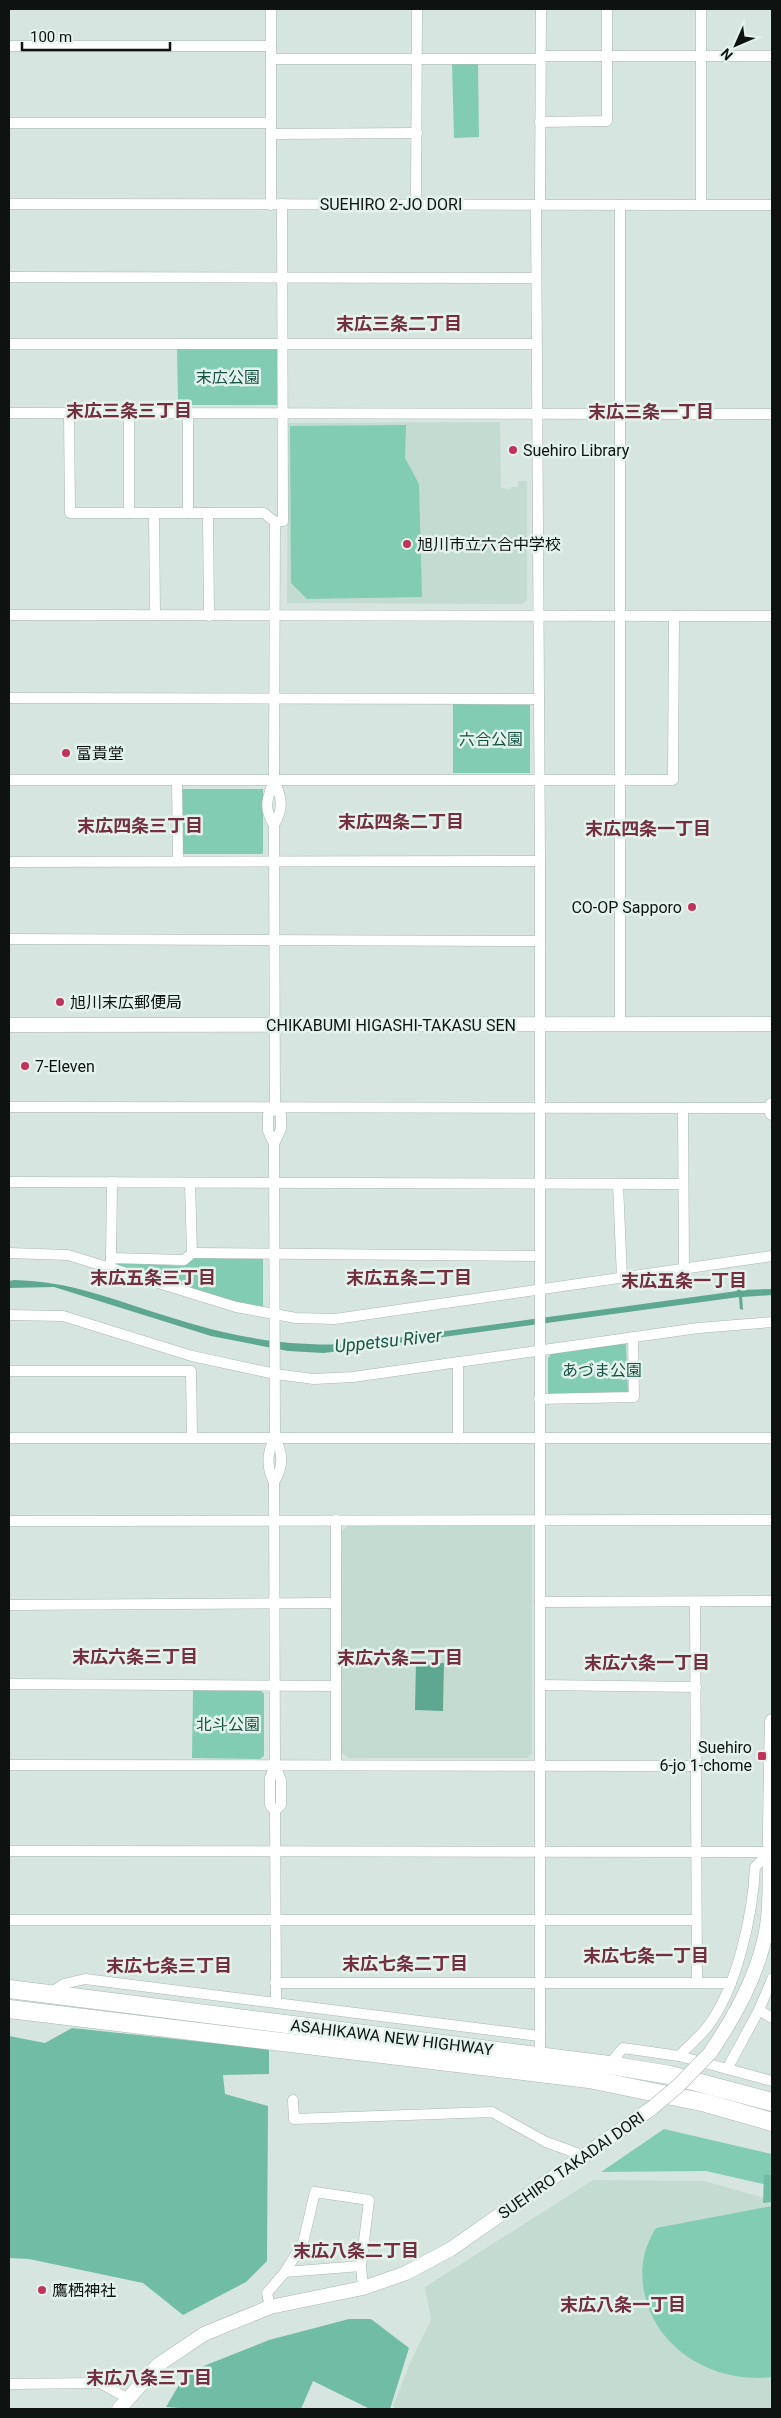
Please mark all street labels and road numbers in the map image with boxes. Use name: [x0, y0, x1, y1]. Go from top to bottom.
street label: SUEHIRO 2-JO DORI: [320, 195, 462, 214]
street label: CHIKABUMI HIGASHI-TAKASU SEN: [266, 1016, 516, 1035]
street label: ASAHIKAWA NEW HIGHWAY: [289, 2016, 495, 2059]
street label: SUEHIRO TAKADAI DORI: [495, 2108, 648, 2223]

